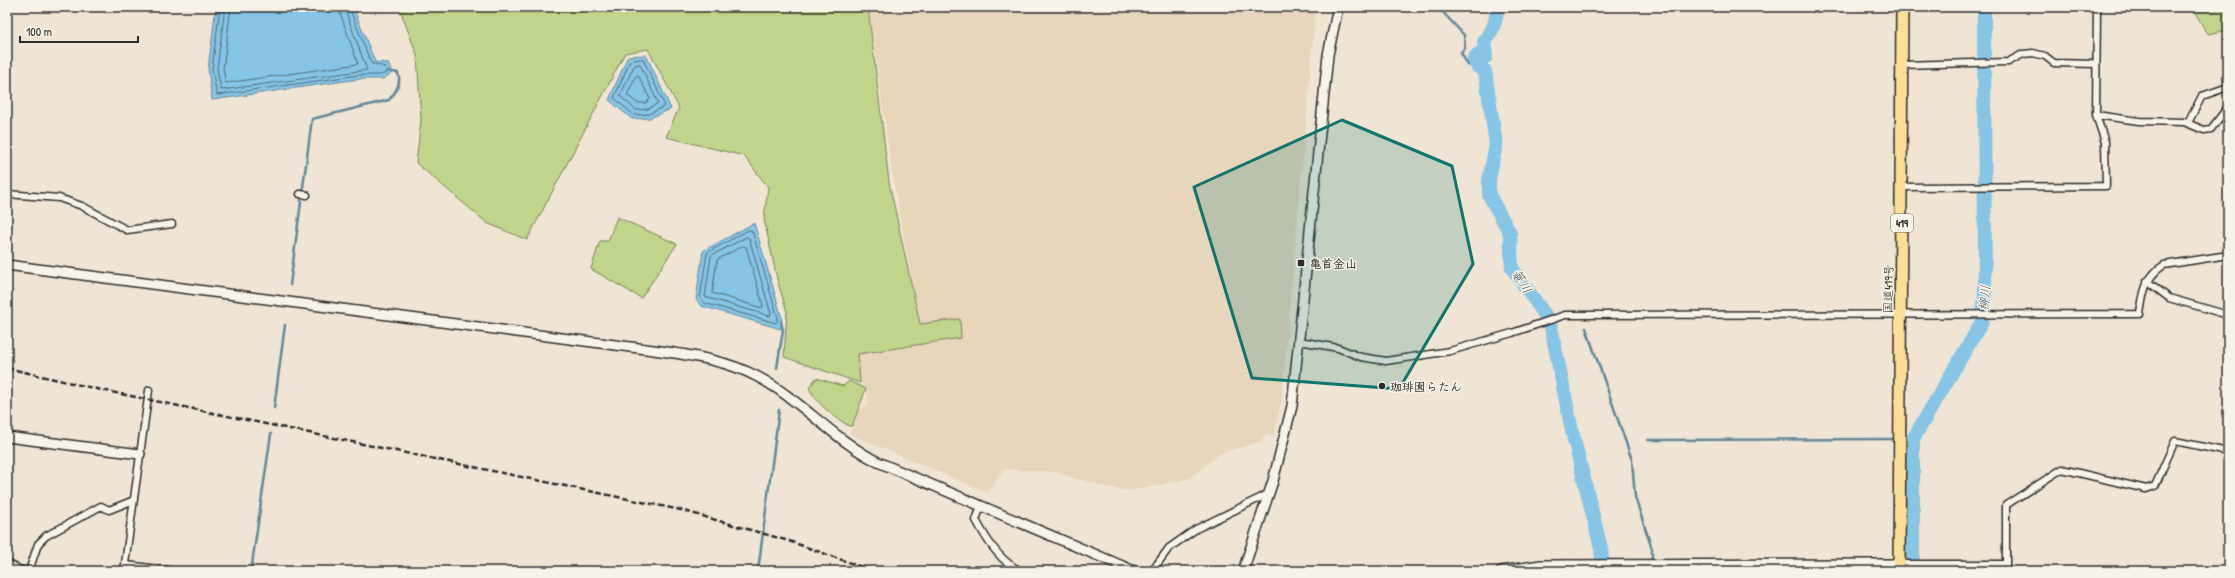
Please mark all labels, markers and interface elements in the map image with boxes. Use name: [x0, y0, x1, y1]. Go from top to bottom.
scale bar: [20, 18, 138, 44]
text: 100 m: [26, 23, 52, 40]
road number: 419: [1891, 214, 1913, 232]
place label: 亀首金山: [1309, 255, 1357, 272]
marker: 亀首金山: [1296, 258, 1306, 268]
street label: 国道419号: [1879, 264, 1897, 314]
water label: 篭川: [1507, 265, 1537, 297]
water label: 柳川: [1974, 284, 1994, 312]
place label: 珈琲園らたん: [1390, 378, 1462, 395]
marker: 珈琲園らたん: [1377, 381, 1387, 391]

